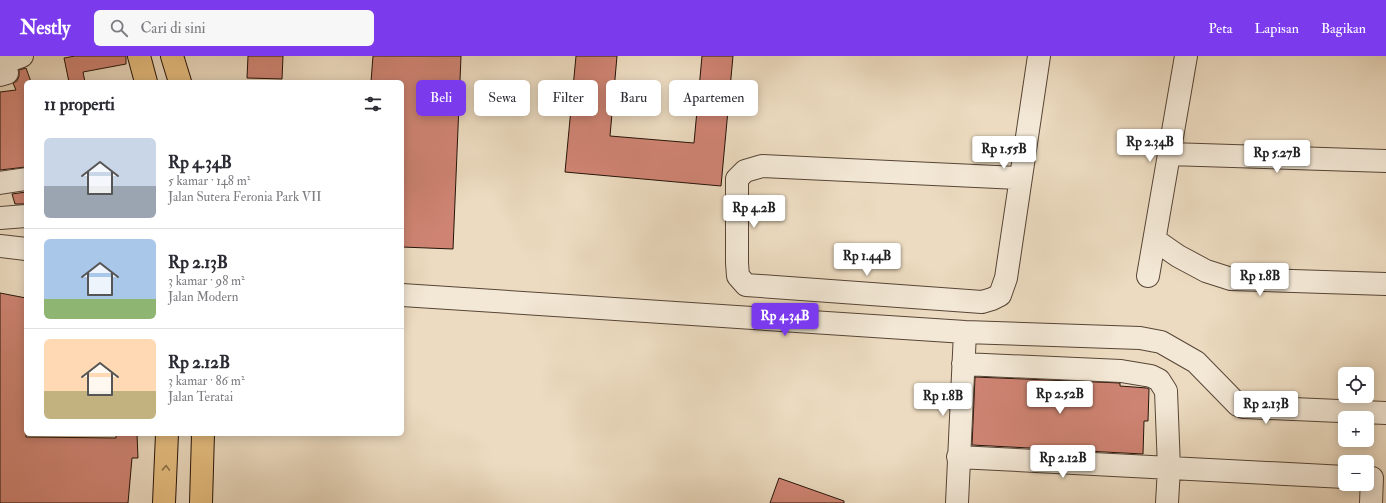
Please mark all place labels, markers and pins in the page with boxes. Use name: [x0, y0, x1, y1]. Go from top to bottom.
pin: Rp 2.34B: [1109, 129, 1191, 163]
pin: Rp 1.55B: [963, 136, 1045, 170]
pin: Rp 5.27B: [1236, 140, 1318, 174]
pin: Rp 4.2B: [717, 195, 791, 229]
pin: Rp 1.44B: [826, 243, 908, 277]
pin: Rp 1.8B: [1223, 263, 1297, 297]
pin: Rp 4.34B: [744, 303, 826, 337]
pin: Rp 2.52B: [1019, 381, 1101, 415]
pin: Rp 1.8B: [906, 383, 980, 417]
pin: Rp 2.13B: [1225, 391, 1307, 425]
pin: Rp 2.12B: [1022, 445, 1104, 479]

